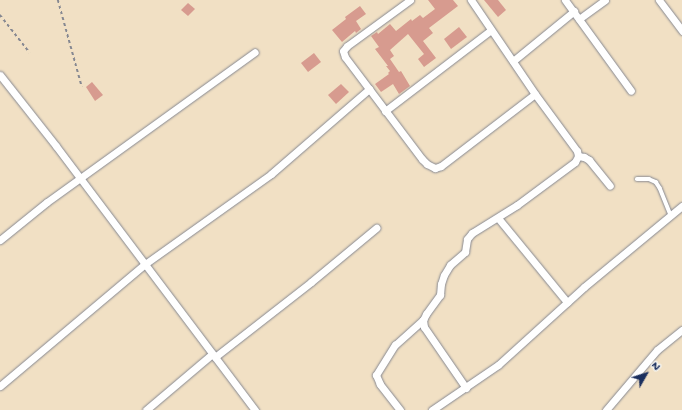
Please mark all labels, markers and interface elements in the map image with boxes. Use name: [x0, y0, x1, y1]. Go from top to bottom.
north arrow: [626, 354, 666, 394]
text: N: [648, 360, 662, 373]

